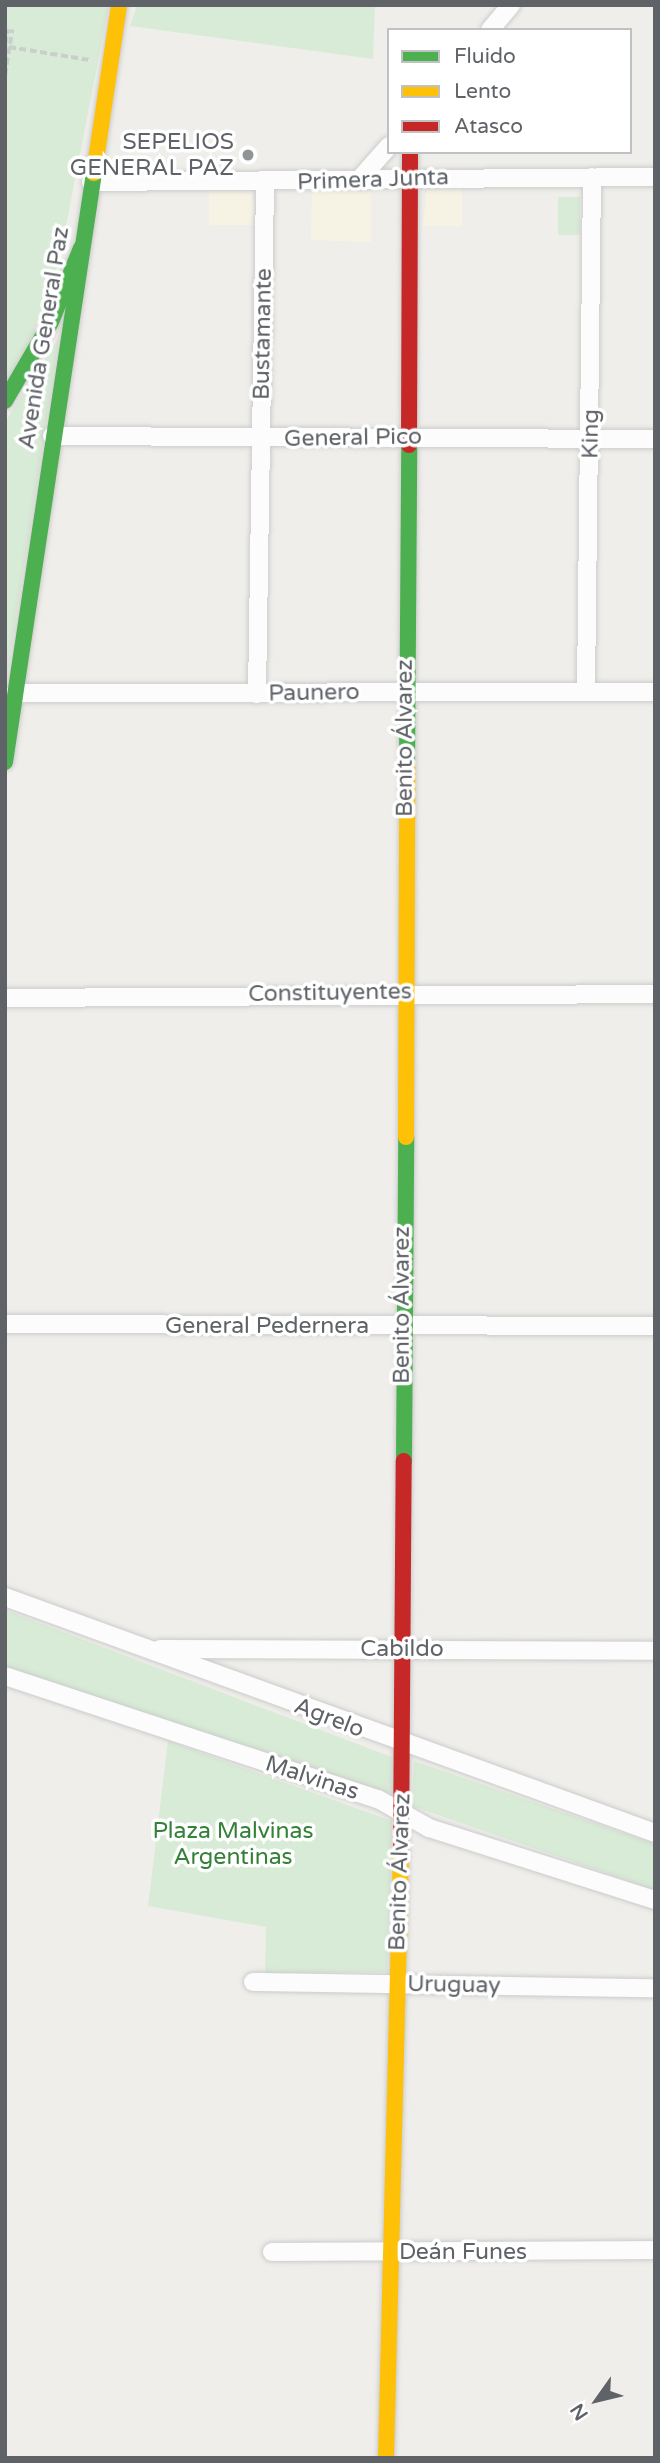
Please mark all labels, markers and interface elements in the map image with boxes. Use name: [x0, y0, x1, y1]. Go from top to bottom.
legend: [387, 28, 632, 154]
text: Fluido: [454, 44, 516, 69]
text: Lento: [454, 79, 511, 104]
text: Atasco: [454, 114, 523, 139]
place label: SEPELIOS GENERAL PAZ: [70, 128, 234, 182]
marker: SEPELIOS GENERAL PAZ: [240, 147, 256, 163]
street label: Primera Junta: [297, 164, 449, 196]
street label: Avenida General Paz: [13, 225, 75, 451]
street label: Bustamante: [248, 268, 278, 400]
street label: King: [577, 409, 605, 459]
street label: General Pico: [284, 423, 422, 453]
street label: Benito Álvarez: [391, 659, 419, 817]
street label: Paunero: [268, 678, 360, 708]
street label: Constituyentes: [248, 978, 412, 1008]
street label: Benito Álvarez: [388, 1226, 416, 1384]
street label: General Pedernera: [165, 1312, 369, 1340]
street label: Cabildo: [360, 1635, 444, 1663]
street label: Agrelo: [290, 1692, 368, 1744]
street label: Malvinas: [262, 1750, 362, 1806]
street label: Benito Álvarez: [383, 1793, 417, 1951]
park label: Plaza Malvinas Argentinas: [152, 1817, 314, 1871]
street label: Uruguay: [407, 1970, 501, 2000]
street label: Deán Funes: [399, 2238, 527, 2266]
north arrow: [562, 2365, 632, 2435]
text: N: [566, 2399, 593, 2424]

